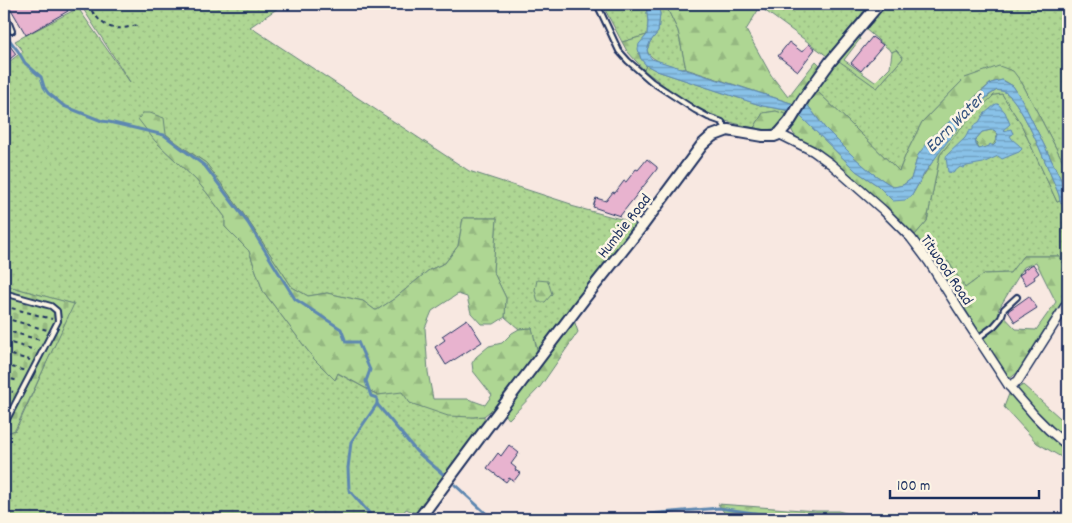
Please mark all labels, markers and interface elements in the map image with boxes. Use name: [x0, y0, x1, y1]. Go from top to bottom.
water label: Earn Water: [920, 87, 993, 159]
street label: Humbie Road: [592, 189, 658, 264]
street label: Titwood Road: [914, 230, 978, 310]
scale bar: [890, 468, 1038, 500]
text: 100 m: [897, 476, 930, 498]

